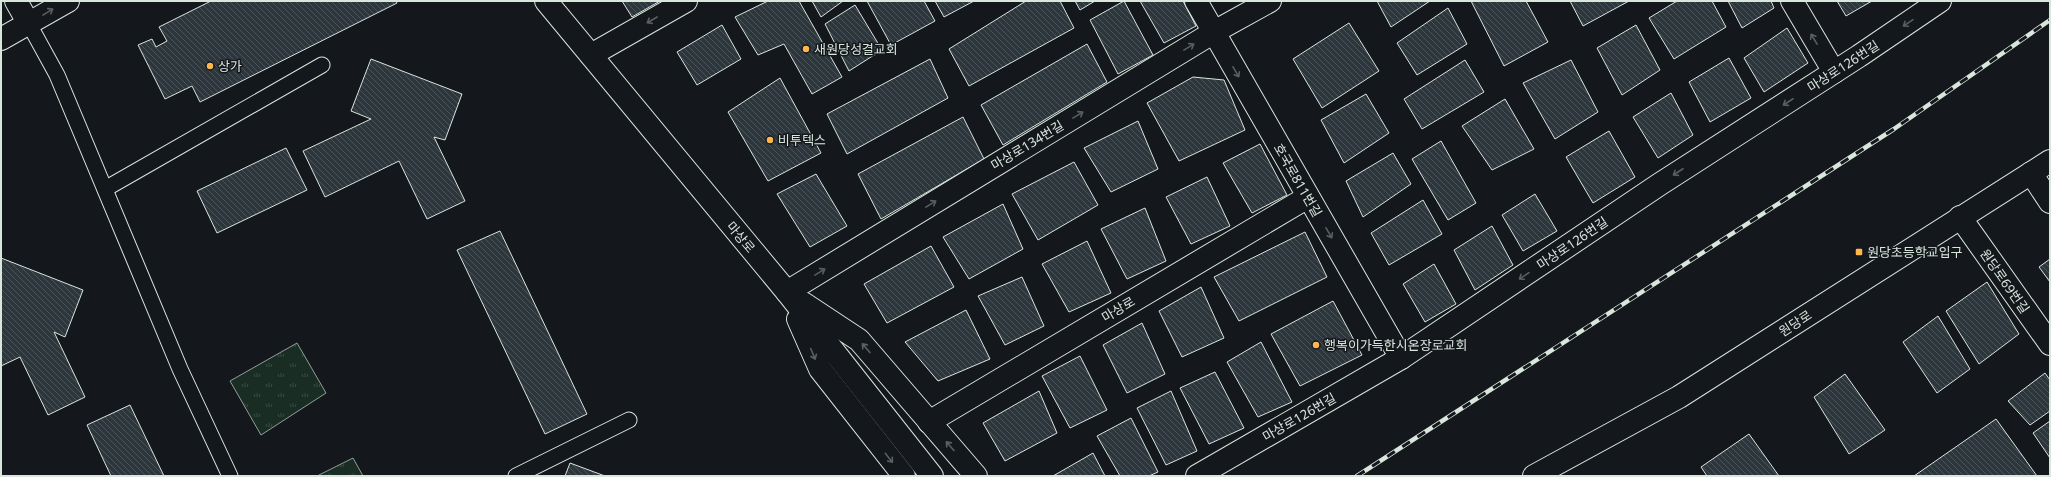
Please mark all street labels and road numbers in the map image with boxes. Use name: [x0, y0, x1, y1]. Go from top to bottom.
street label: 마상로126번길: [1804, 36, 1882, 96]
street label: 마상로134번길: [987, 116, 1067, 174]
street label: 호국로811번길: [1270, 140, 1326, 220]
street label: 마상로126번길: [1533, 213, 1611, 273]
street label: 마상로: [723, 217, 759, 257]
street label: 원당로69번길: [1976, 245, 2034, 317]
street label: 마상로: [1098, 292, 1138, 326]
street label: 원당로: [1775, 306, 1815, 340]
street label: 마상로126번길: [1259, 389, 1339, 445]

